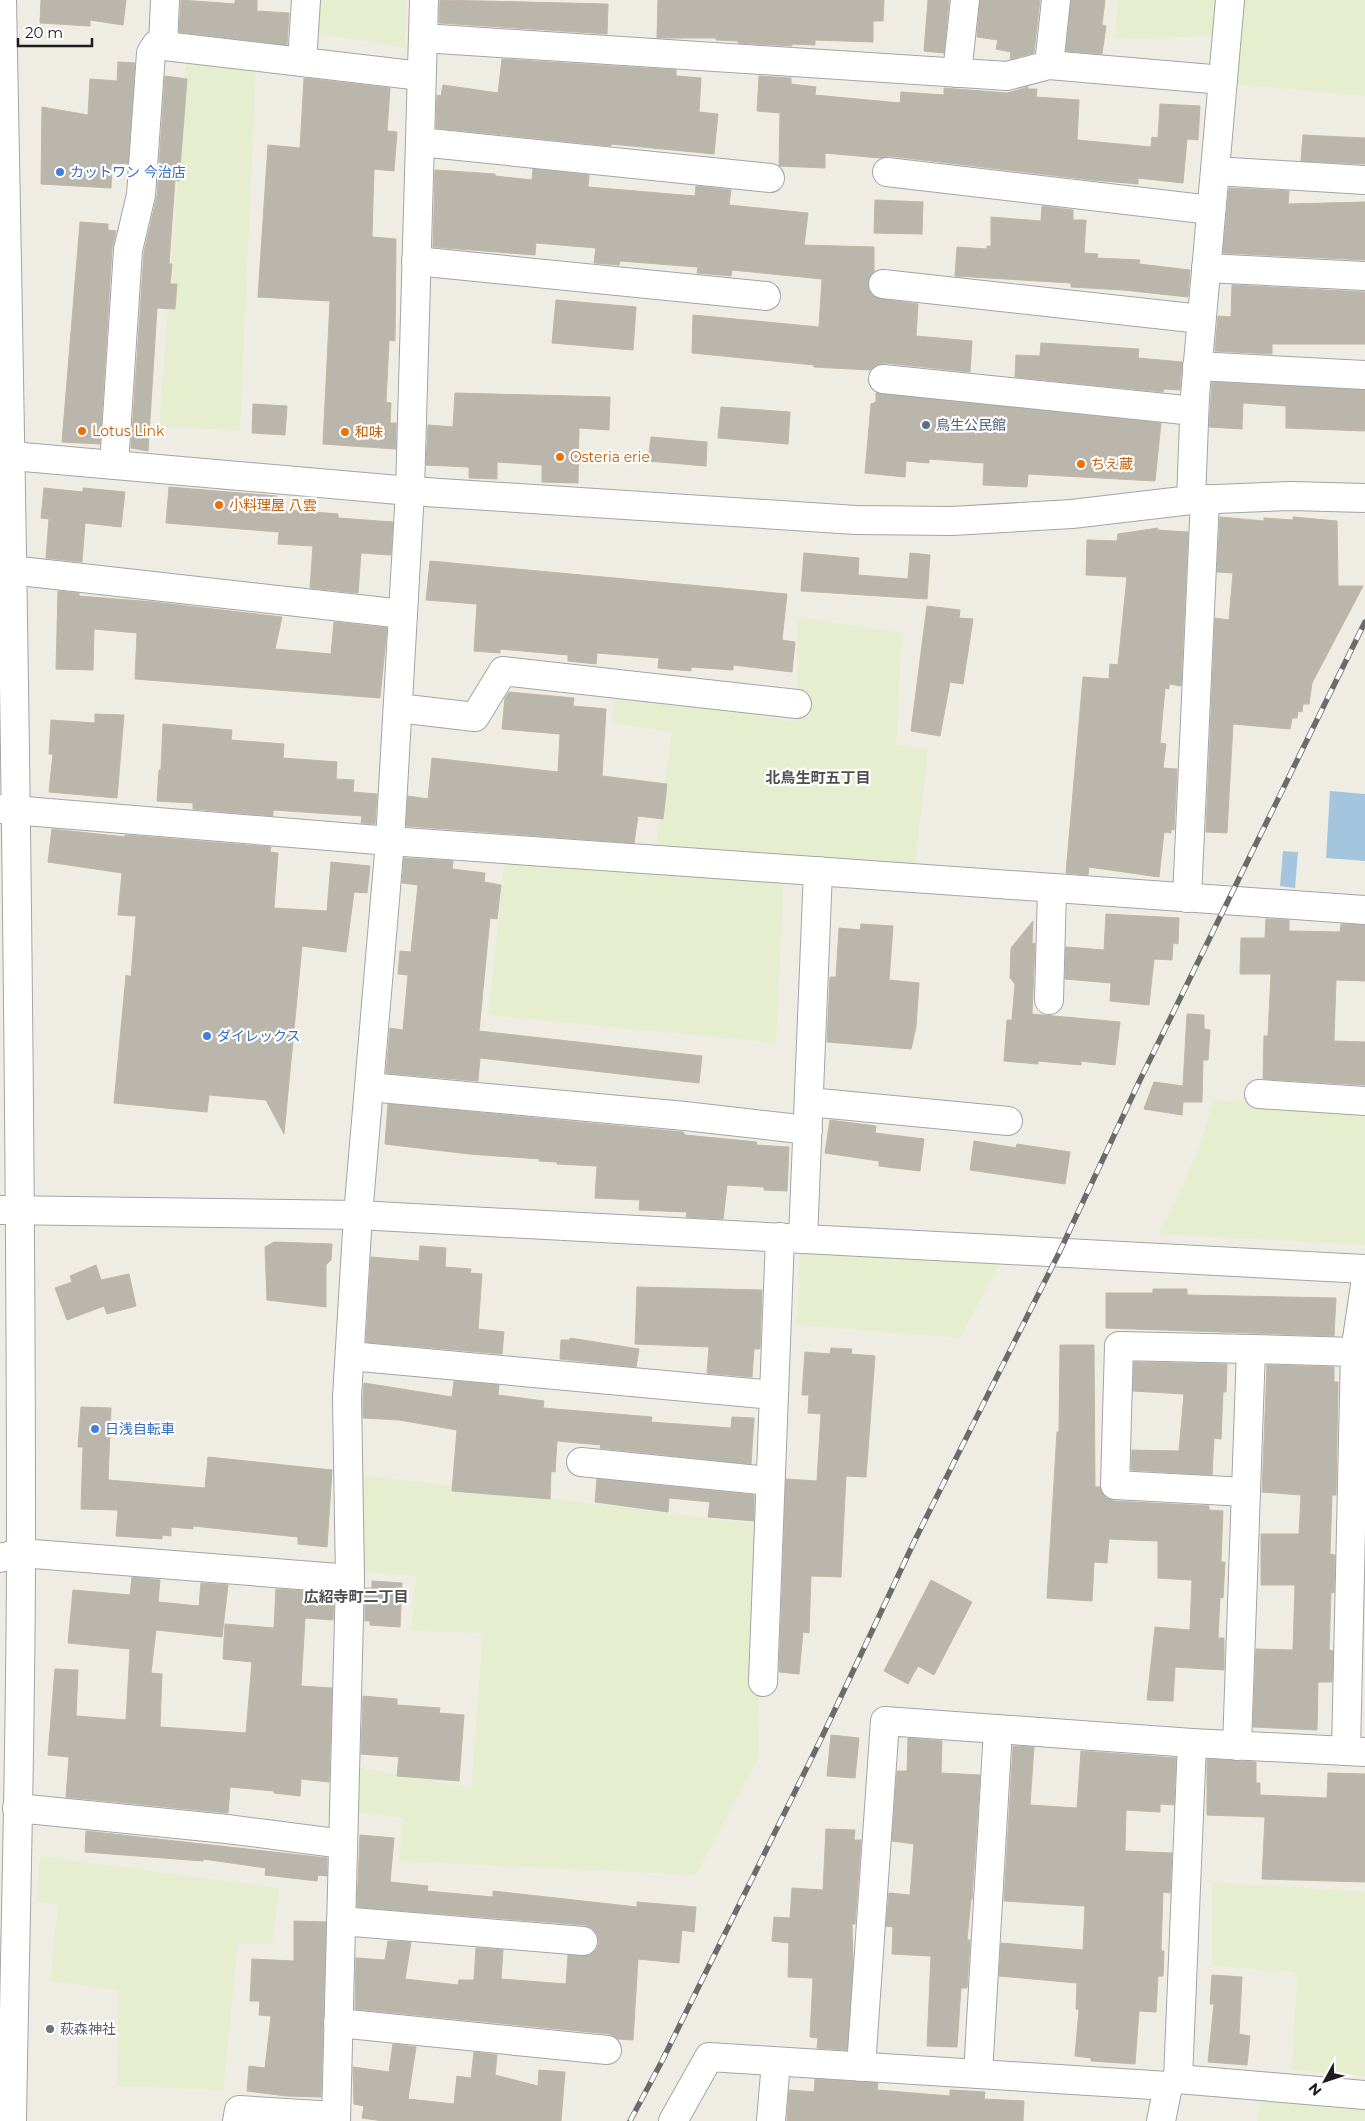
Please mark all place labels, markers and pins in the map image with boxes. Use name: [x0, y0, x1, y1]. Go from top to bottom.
place label: カットワン 今治店: [70, 163, 186, 181]
marker: カットワン 今治店: [54, 166, 66, 178]
place label: 鳥生公民館: [936, 416, 1006, 434]
marker: 鳥生公民館: [920, 419, 932, 431]
place label: Lotus Link: [92, 422, 165, 440]
place label: 和味: [355, 423, 383, 441]
marker: Lotus Link: [76, 425, 88, 437]
marker: 和味: [339, 426, 351, 438]
place label: Osteria erie: [570, 448, 650, 466]
marker: Osteria erie: [554, 451, 566, 463]
place label: ちえ蔵: [1091, 455, 1133, 473]
marker: ちえ蔵: [1075, 458, 1087, 470]
place label: 小料理屋 八雲: [229, 496, 317, 514]
marker: 小料理屋 八雲: [213, 499, 225, 511]
place label: ダイレックス: [217, 1027, 301, 1045]
marker: ダイレックス: [201, 1030, 213, 1042]
place label: 日浅自転車: [105, 1420, 175, 1438]
marker: 日浅自転車: [89, 1423, 101, 1435]
place label: 萩森神社: [60, 2020, 116, 2038]
marker: 萩森神社: [44, 2023, 56, 2035]

